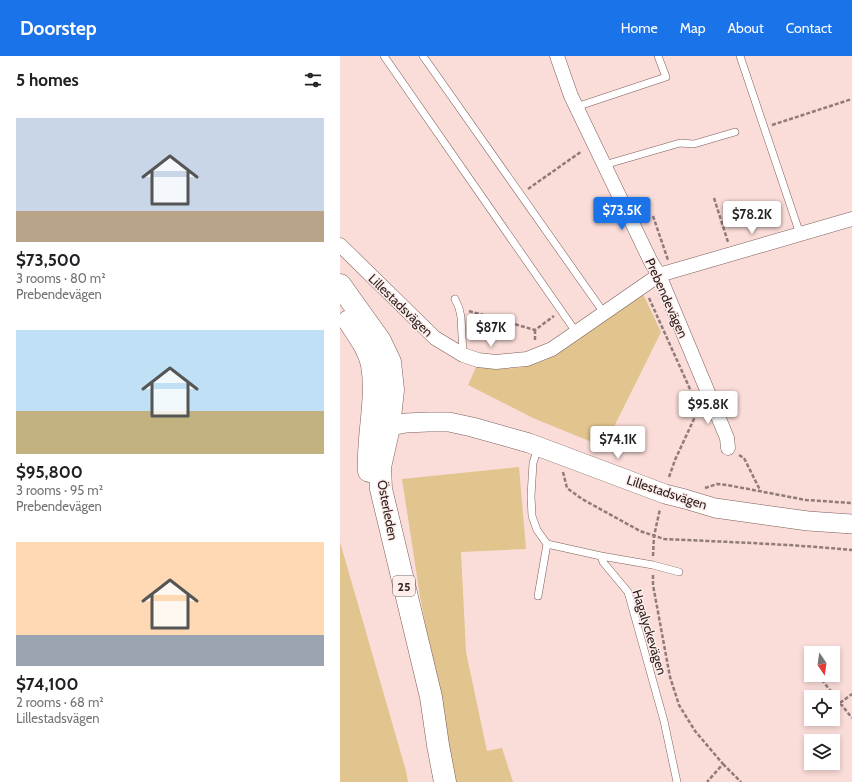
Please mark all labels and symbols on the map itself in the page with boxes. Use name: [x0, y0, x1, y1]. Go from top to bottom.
pin: $73.5K: [589, 197, 655, 231]
pin: $78.2K: [719, 201, 785, 235]
street label: Prebendevägen: [642, 256, 692, 340]
street label: Lillestadsvägen: [365, 270, 437, 340]
pin: $87K: [467, 314, 515, 348]
pin: $95.8K: [675, 391, 741, 425]
pin: $74.1K: [585, 426, 651, 460]
street label: Lillestadsvägen: [625, 471, 709, 513]
street label: Österleden: [374, 478, 402, 542]
road number: 25: [393, 576, 415, 596]
street label: Hagalyckevägen: [629, 587, 671, 677]
north arrow: [804, 646, 840, 682]

